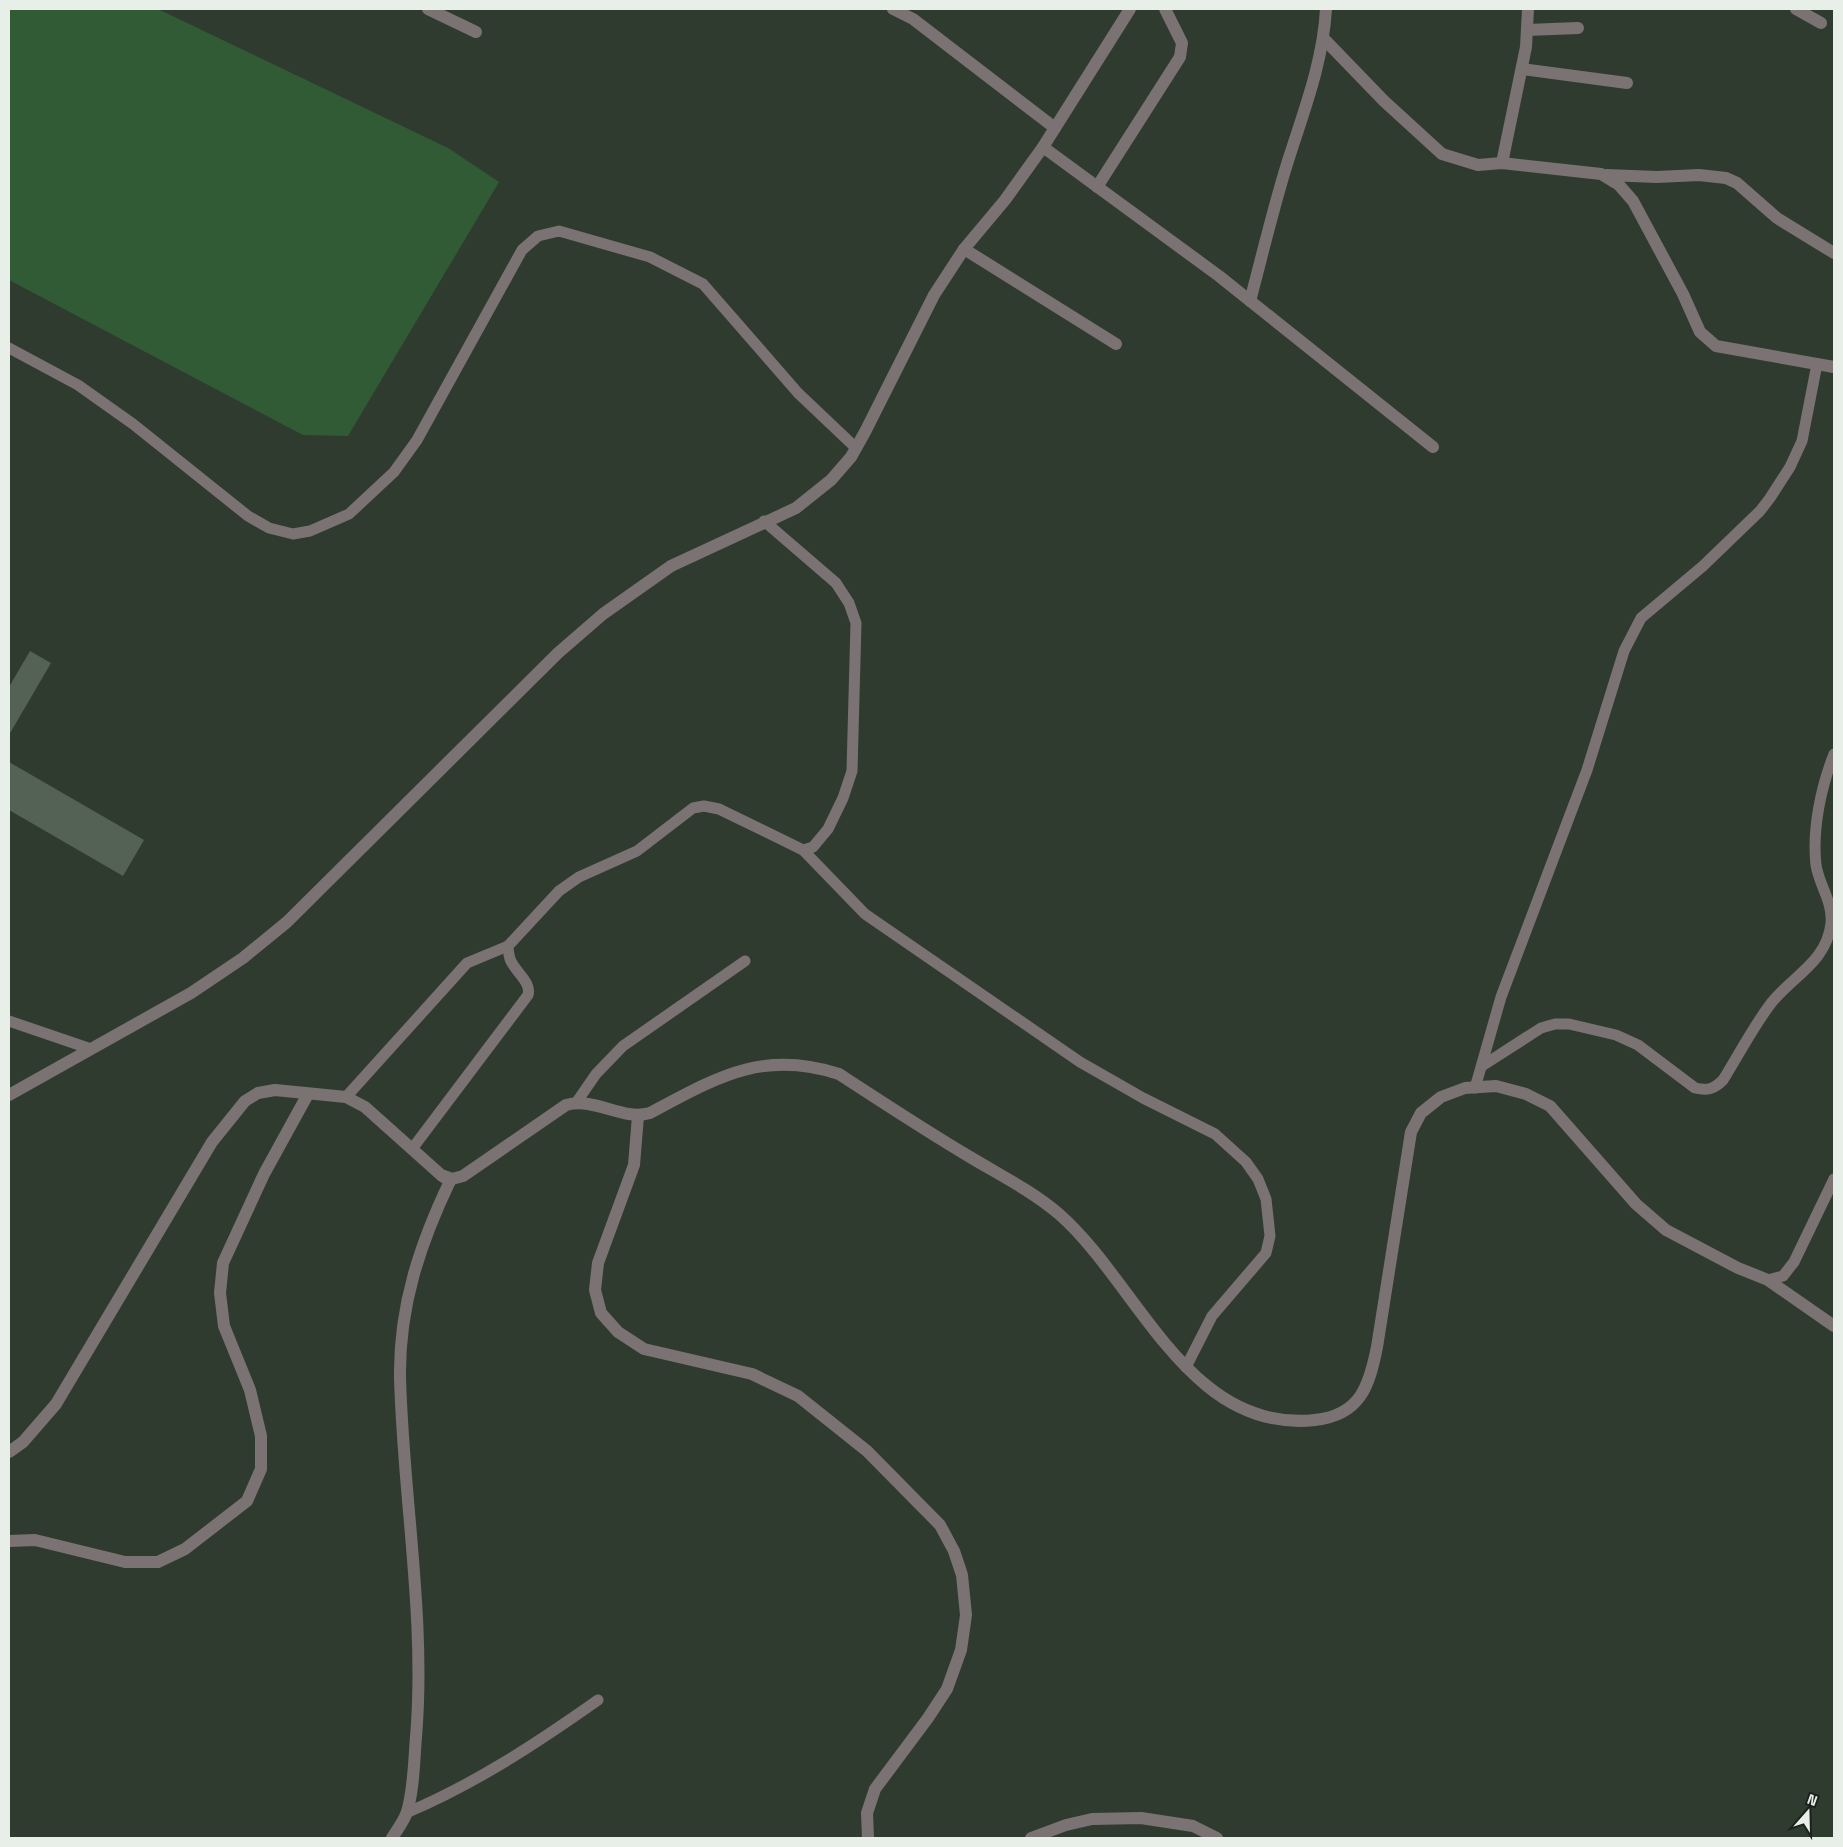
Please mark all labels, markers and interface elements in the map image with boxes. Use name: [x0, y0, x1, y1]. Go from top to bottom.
north arrow: [1783, 1787, 1833, 1837]
text: N: [1805, 1790, 1820, 1810]

